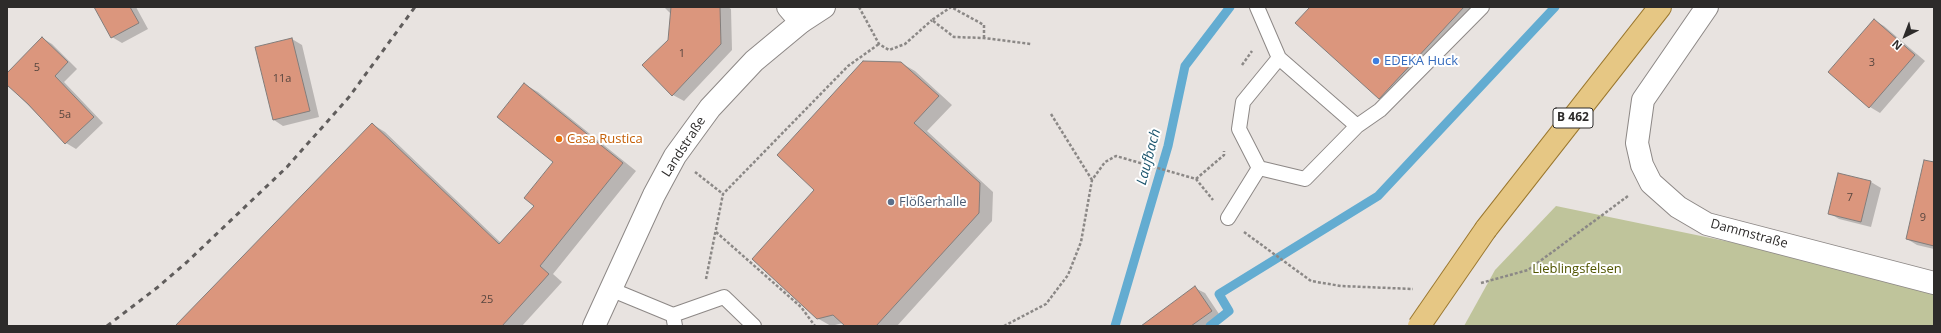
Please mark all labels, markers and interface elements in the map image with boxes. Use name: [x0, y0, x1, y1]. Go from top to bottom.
north arrow: [1885, 16, 1925, 56]
text: N: [1888, 37, 1905, 54]
house number: 1: [679, 47, 685, 61]
place label: EDEKA Huck: [1384, 53, 1458, 69]
marker: EDEKA Huck: [1371, 56, 1381, 66]
house number: 3: [1869, 56, 1875, 70]
house number: 5: [34, 61, 40, 75]
house number: 11a: [273, 72, 291, 86]
house number: 5a: [59, 108, 71, 122]
road number: B 462: [1553, 108, 1593, 128]
street label: Landstraße: [659, 114, 709, 180]
water label: Laufbach: [1133, 127, 1165, 187]
place label: Casa Rustica: [567, 131, 643, 147]
marker: Casa Rustica: [554, 134, 564, 144]
house number: 7: [1847, 191, 1853, 205]
place label: Flößerhalle: [899, 194, 967, 210]
marker: Flößerhalle: [886, 197, 896, 207]
house number: 9: [1920, 211, 1926, 225]
street label: Dammstraße: [1709, 216, 1789, 252]
park label: Lieblingsfelsen: [1532, 261, 1622, 277]
house number: 25: [481, 293, 493, 307]

